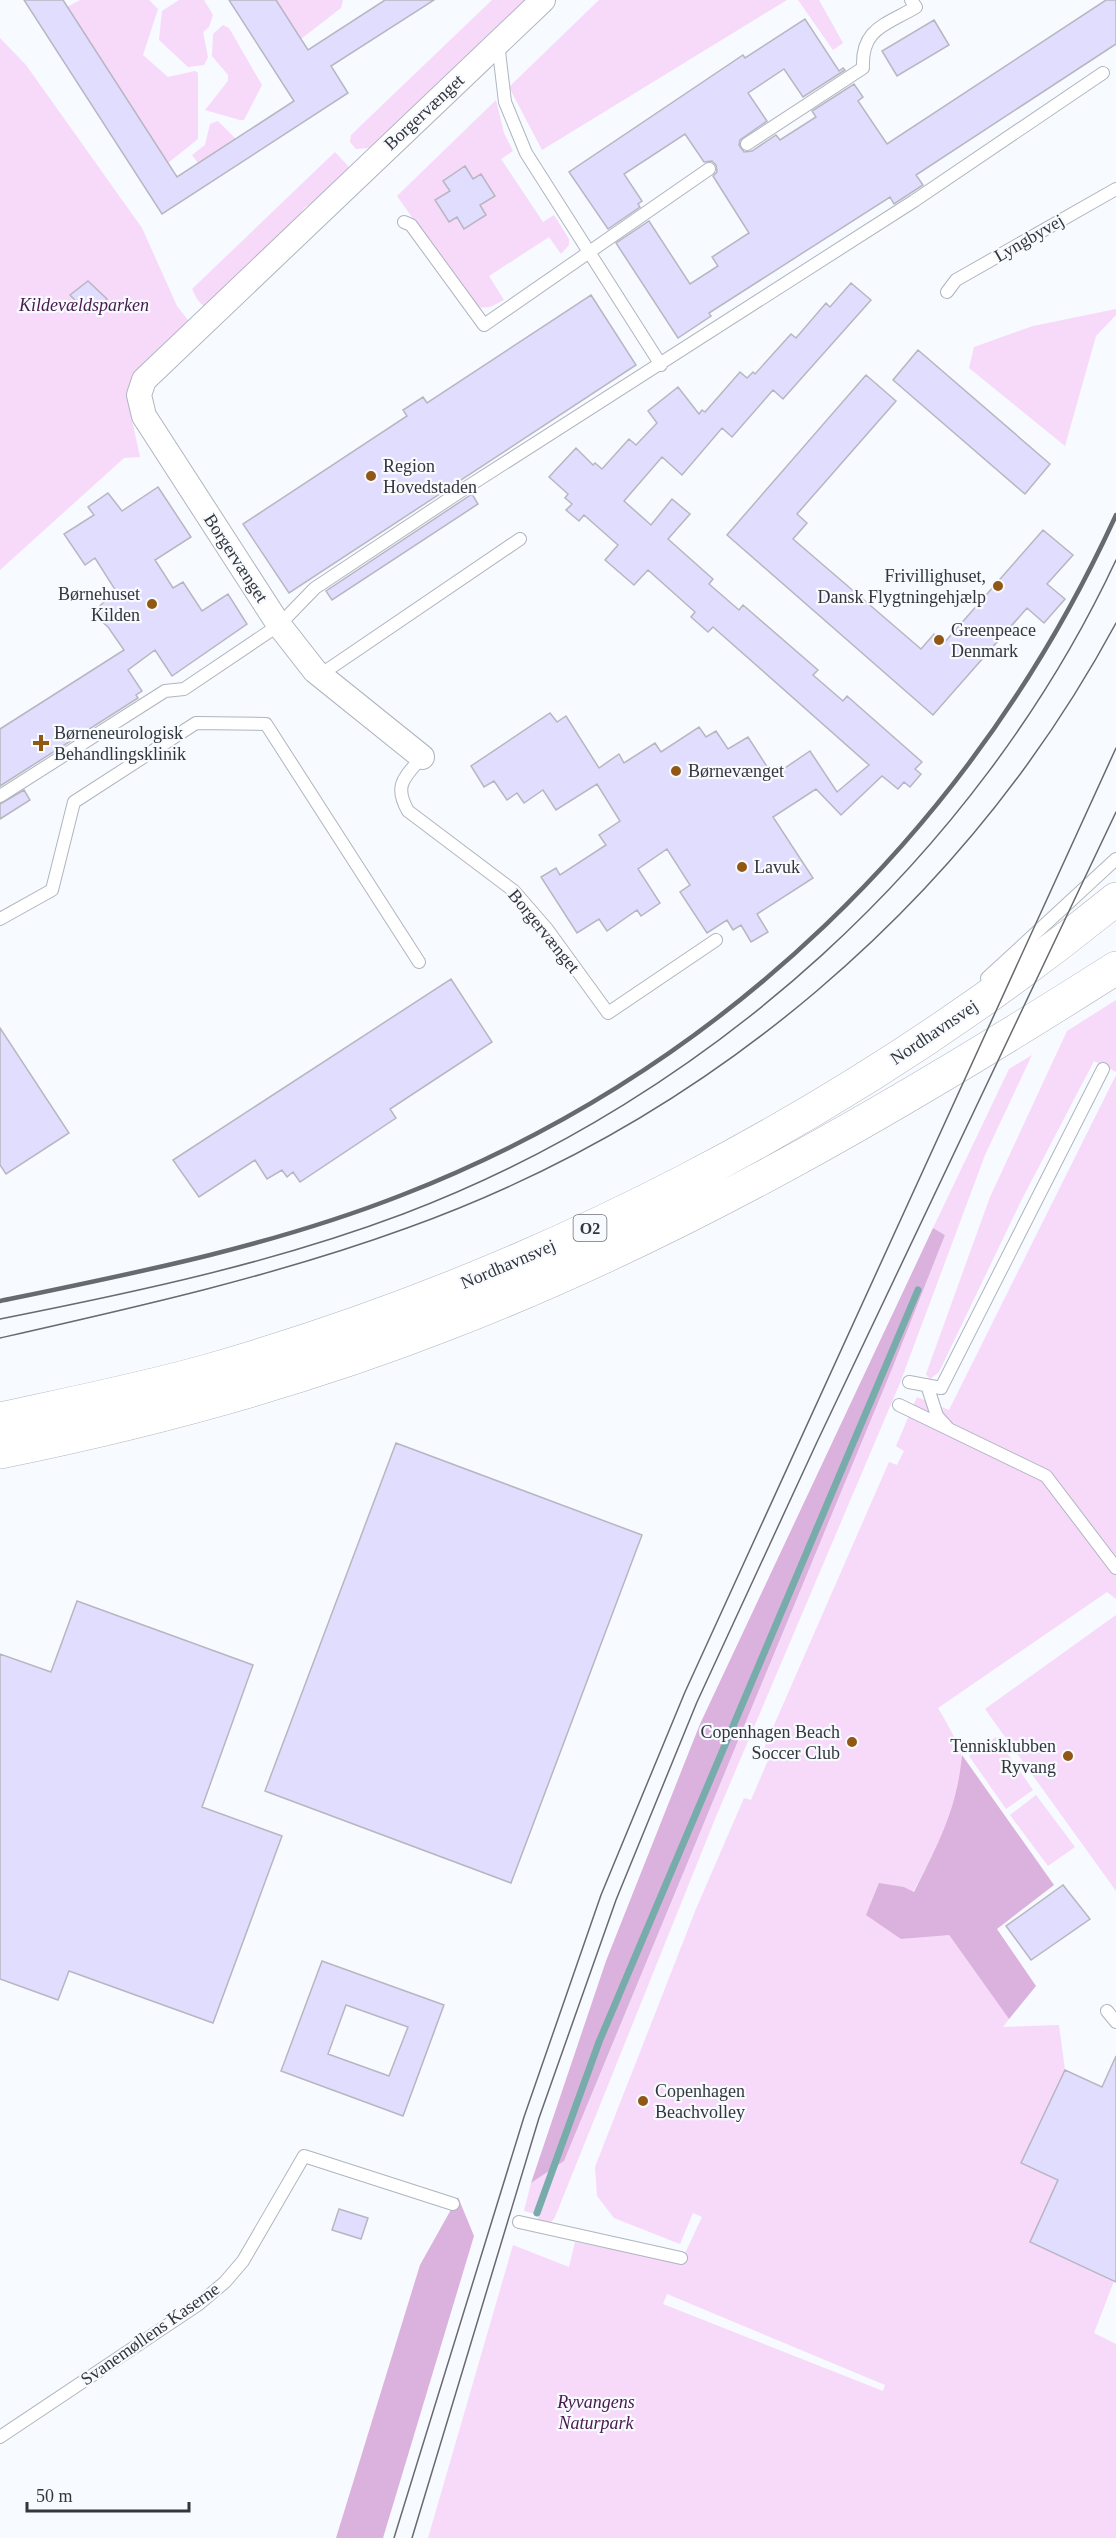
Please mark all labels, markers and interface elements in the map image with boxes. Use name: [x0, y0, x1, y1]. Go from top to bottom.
street label: Borgervænget: [380, 70, 468, 154]
street label: Lyngbyvej: [991, 210, 1067, 266]
park label: Kildevældsparken: [18, 295, 149, 315]
place label: Region Hovedstaden: [383, 456, 477, 497]
marker: Region Hovedstaden: [364, 469, 378, 483]
street label: Borgervænget: [200, 510, 272, 606]
place label: Frivillighuset, Dansk Flygtningehjælp: [817, 566, 986, 607]
marker: Frivillighuset, Dansk Flygtningehjælp: [991, 579, 1005, 593]
place label: Børnehuset Kilden: [58, 584, 140, 625]
marker: Børnehuset Kilden: [145, 597, 159, 611]
place label: Greenpeace Denmark: [951, 620, 1036, 661]
marker: Greenpeace Denmark: [932, 633, 946, 647]
place label: Børneneurologisk Behandlingsklinik: [54, 723, 186, 764]
marker: Børneneurologisk Behandlingsklinik: [32, 734, 50, 752]
place label: Børnevænget: [688, 761, 784, 781]
marker: Børnevænget: [669, 764, 683, 778]
place label: Lavuk: [754, 857, 800, 877]
marker: Lavuk: [735, 860, 749, 874]
street label: Borgervænget: [504, 885, 584, 977]
street label: Nordhavnsvej: [887, 995, 981, 1069]
road number: O2: [574, 1215, 606, 1241]
street label: Nordhavnsvej: [458, 1235, 558, 1293]
place label: Copenhagen Beach Soccer Club: [701, 1722, 840, 1763]
marker: Copenhagen Beach Soccer Club: [845, 1735, 859, 1749]
place label: Tennisklubben Ryvang: [950, 1736, 1056, 1777]
marker: Tennisklubben Ryvang: [1061, 1749, 1075, 1763]
place label: Copenhagen Beachvolley: [655, 2081, 745, 2122]
marker: Copenhagen Beachvolley: [636, 2094, 650, 2108]
street label: Svanemøllens Kaserne: [77, 2279, 223, 2389]
park label: Ryvangens Naturpark: [556, 2392, 635, 2433]
scale bar: [27, 2475, 189, 2513]
text: 50 m: [36, 2486, 73, 2506]

